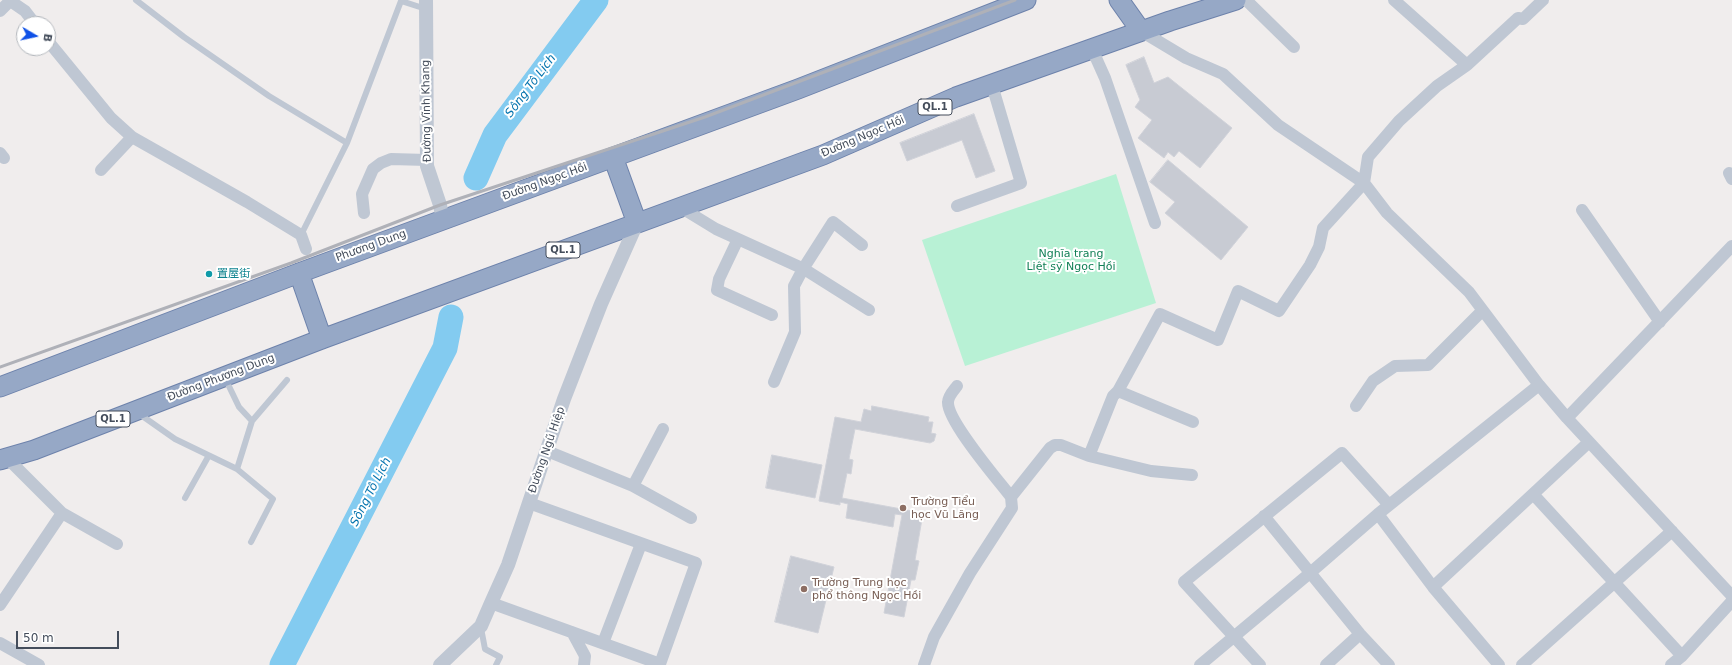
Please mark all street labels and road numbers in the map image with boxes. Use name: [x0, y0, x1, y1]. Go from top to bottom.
street label: Đường Vĩnh Khang: [420, 60, 434, 162]
road number: QL.1: [918, 99, 952, 115]
street label: Đường Ngọc Hồi: [819, 113, 907, 161]
street label: Đường Ngọc Hồi: [501, 161, 589, 203]
street label: Phương Dung: [334, 227, 408, 265]
road number: QL.1: [546, 242, 580, 258]
street label: Đường Phương Dung: [166, 351, 276, 405]
street label: Đường Ngũ Hiệp: [526, 405, 568, 495]
road number: QL.1: [96, 411, 130, 427]

